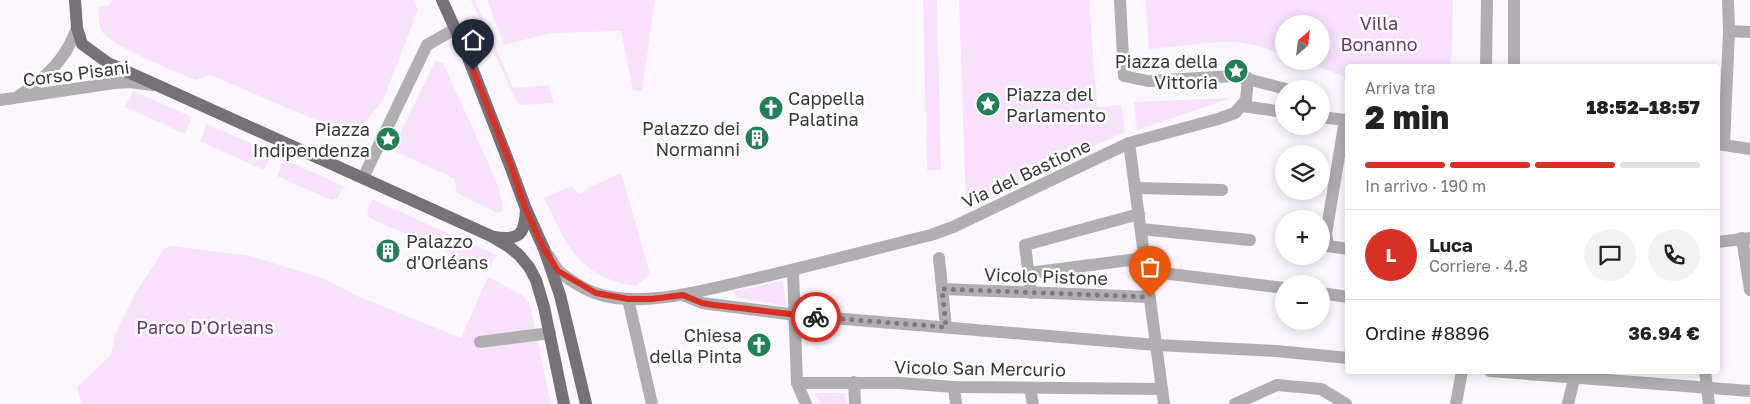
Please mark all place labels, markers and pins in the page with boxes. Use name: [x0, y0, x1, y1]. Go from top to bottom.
pin: [452, 19, 494, 70]
place label: Piazza della Vittoria: [1115, 50, 1218, 93]
place icon: Piazza della Vittoria: [1223, 58, 1249, 84]
place label: Piazza del Parlamento: [1006, 83, 1106, 126]
place label: Cappella Palatina: [788, 87, 865, 130]
place icon: Piazza del Parlamento: [975, 91, 1001, 117]
church icon: Cappella Palatina: [758, 95, 784, 121]
place label: Palazzo dei Normanni: [642, 117, 740, 160]
place label: Piazza Indipendenza: [253, 118, 370, 161]
building icon: Palazzo dei Normanni: [744, 125, 770, 151]
place icon: Piazza Indipendenza: [375, 126, 401, 152]
place label: Palazzo d'Orléans: [406, 230, 488, 273]
building icon: Palazzo d'Orléans: [375, 238, 401, 264]
pin: [1129, 246, 1171, 297]
place label: Chiesa della Pinta: [649, 324, 742, 367]
church icon: Chiesa della Pinta: [746, 332, 772, 358]

